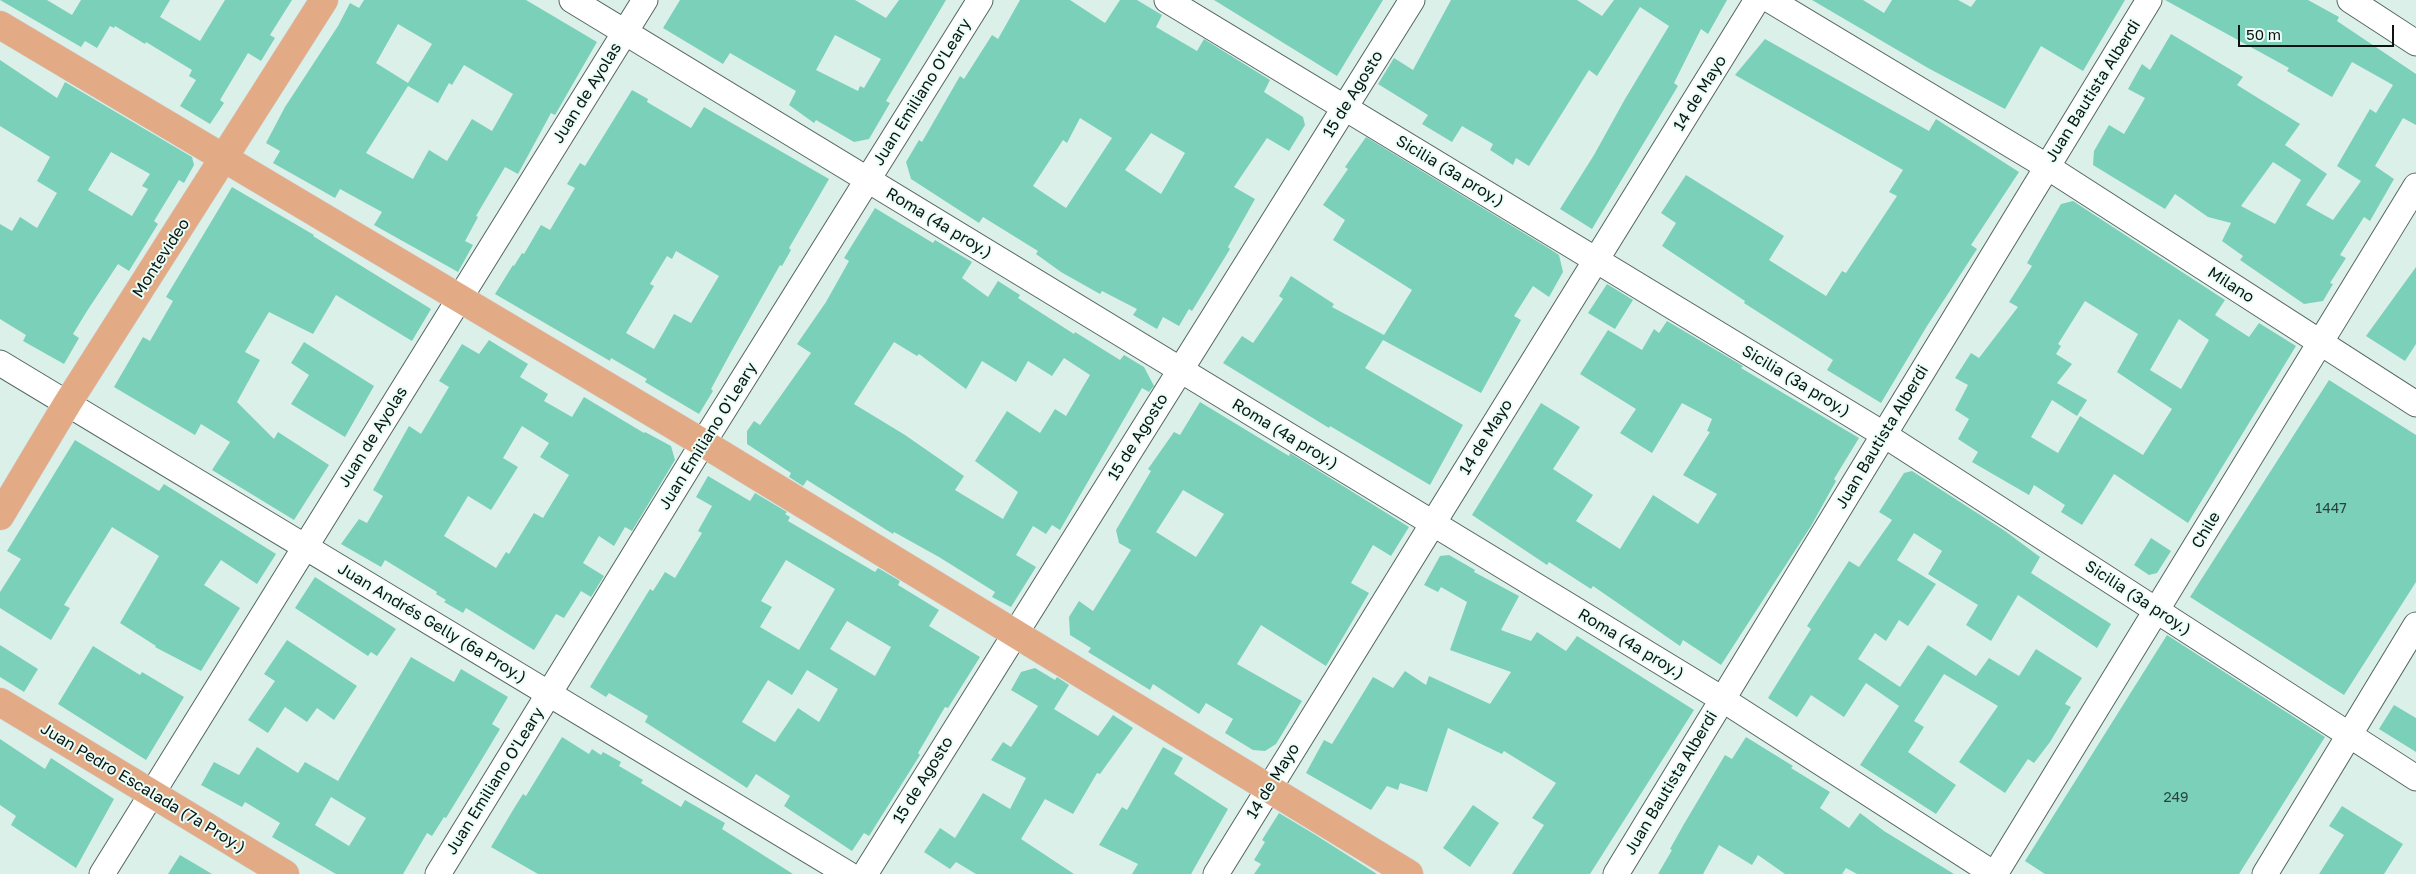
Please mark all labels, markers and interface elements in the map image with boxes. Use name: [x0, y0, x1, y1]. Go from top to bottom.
street label: Juan Emiliano O'Leary: [869, 15, 975, 169]
scale bar: [2241, 15, 2397, 47]
street label: Juan Bautista Alberdi: [2041, 16, 2145, 166]
text: 50 m: [2246, 25, 2281, 43]
street label: Juan de Ayolas: [548, 39, 626, 147]
street label: 15 de Agosto: [1319, 47, 1387, 141]
street label: 14 de Mayo: [1669, 52, 1731, 134]
street label: Sicilia (3ª proy.): [1393, 131, 1507, 211]
street label: Roma (4ª proy.): [882, 184, 996, 262]
street label: Montevideo: [128, 215, 194, 301]
street label: Milano: [2204, 263, 2258, 307]
street label: Sicilia (3ª proy.): [1739, 341, 1853, 421]
street label: Juan Emiliano O'Leary: [655, 359, 761, 513]
street label: Juan Bautista Alberdi: [1831, 362, 1933, 512]
street label: Juan de Ayolas: [334, 383, 412, 491]
street label: 15 de Agosto: [1104, 390, 1172, 484]
street label: Roma (4ª proy.): [1228, 395, 1342, 473]
street label: 14 de Mayo: [1455, 396, 1517, 478]
house number: 1447: [2315, 501, 2347, 517]
street label: Chile: [2188, 508, 2224, 552]
street label: Sicilia (3ª proy.): [2081, 557, 2195, 639]
street label: Juan Andrés Gelly (6ª Proy.): [334, 559, 530, 687]
street label: Roma (4ª proy.): [1574, 605, 1688, 683]
street label: Juan Emiliano O'Leary: [442, 704, 548, 858]
street label: Juan Bautista Alberdi: [1620, 708, 1722, 858]
street label: Juan Pedro Escalada (7ª Proy.): [37, 719, 249, 857]
street label: 15 de Agosto: [889, 733, 957, 827]
street label: 14 de Mayo: [1242, 740, 1304, 822]
house number: 249: [2163, 790, 2189, 806]

